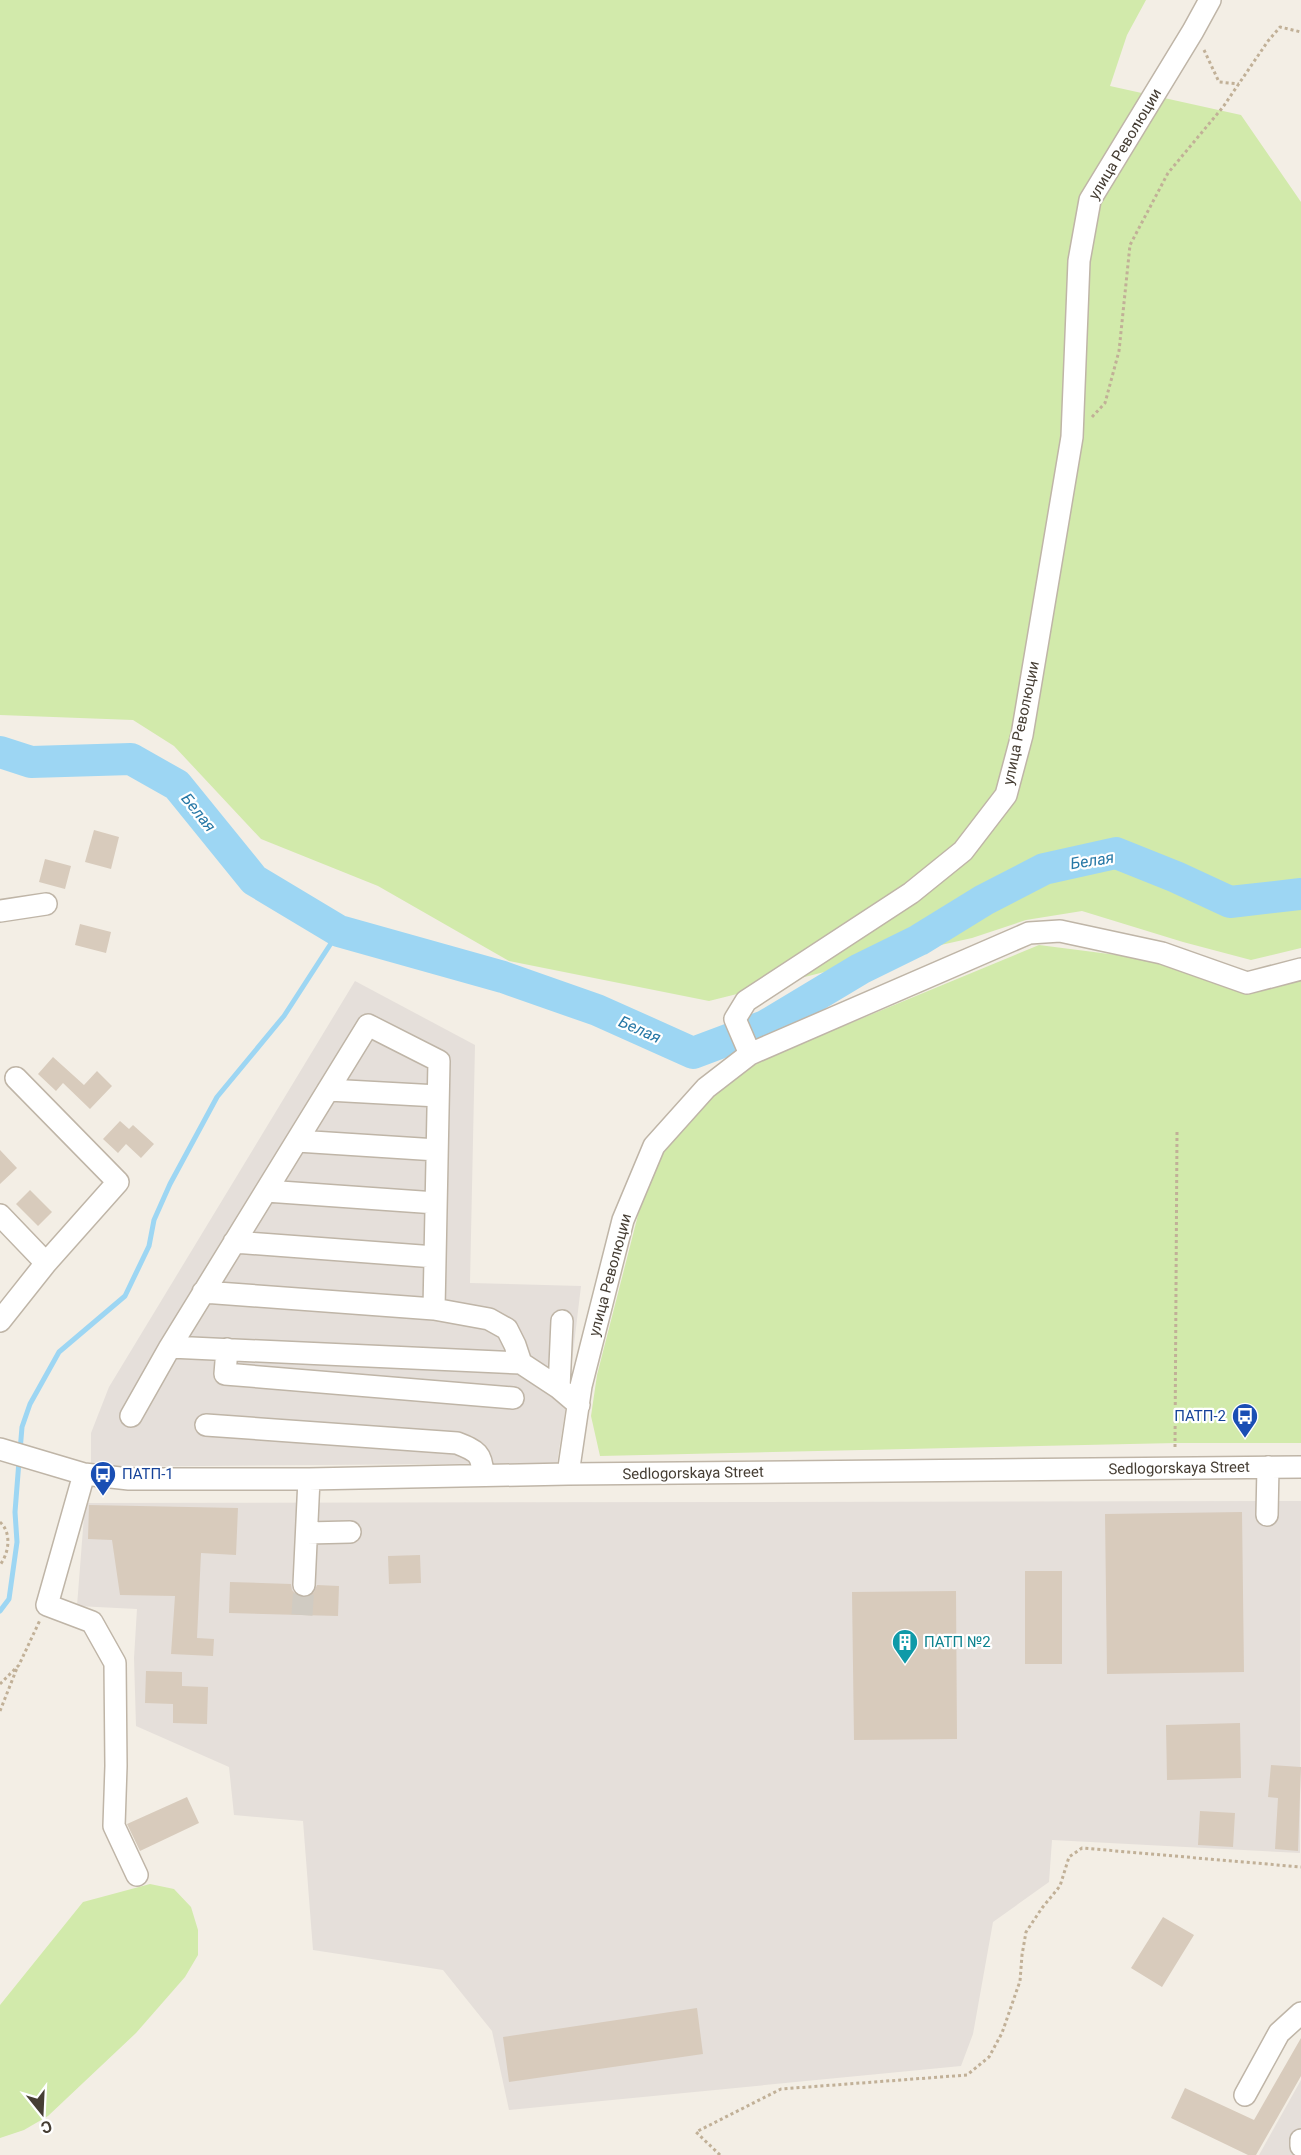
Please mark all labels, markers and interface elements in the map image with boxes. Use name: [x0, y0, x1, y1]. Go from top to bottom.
street label: улица Революции: [1085, 85, 1165, 203]
street label: улица Революции: [999, 659, 1043, 787]
water label: Белая: [177, 789, 220, 835]
water label: Белая: [1069, 848, 1115, 873]
water label: Белая: [616, 1012, 664, 1047]
street label: улица Революции: [585, 1212, 635, 1338]
bus stop icon: ПАТП-2: [1230, 1401, 1260, 1439]
place label: ПАТП-2: [1174, 1407, 1226, 1425]
street label: Sedlogorskaya Street: [1108, 1458, 1250, 1478]
bus stop icon: ПАТП-1: [88, 1459, 118, 1497]
street label: Sedlogorskaya Street: [622, 1463, 764, 1483]
place label: ПАТП-1: [122, 1465, 174, 1483]
building icon: ПАТП №2: [890, 1627, 920, 1665]
place label: ПАТП №2: [924, 1633, 991, 1651]
north arrow: [12, 2083, 72, 2143]
text: С: [39, 2116, 54, 2137]

